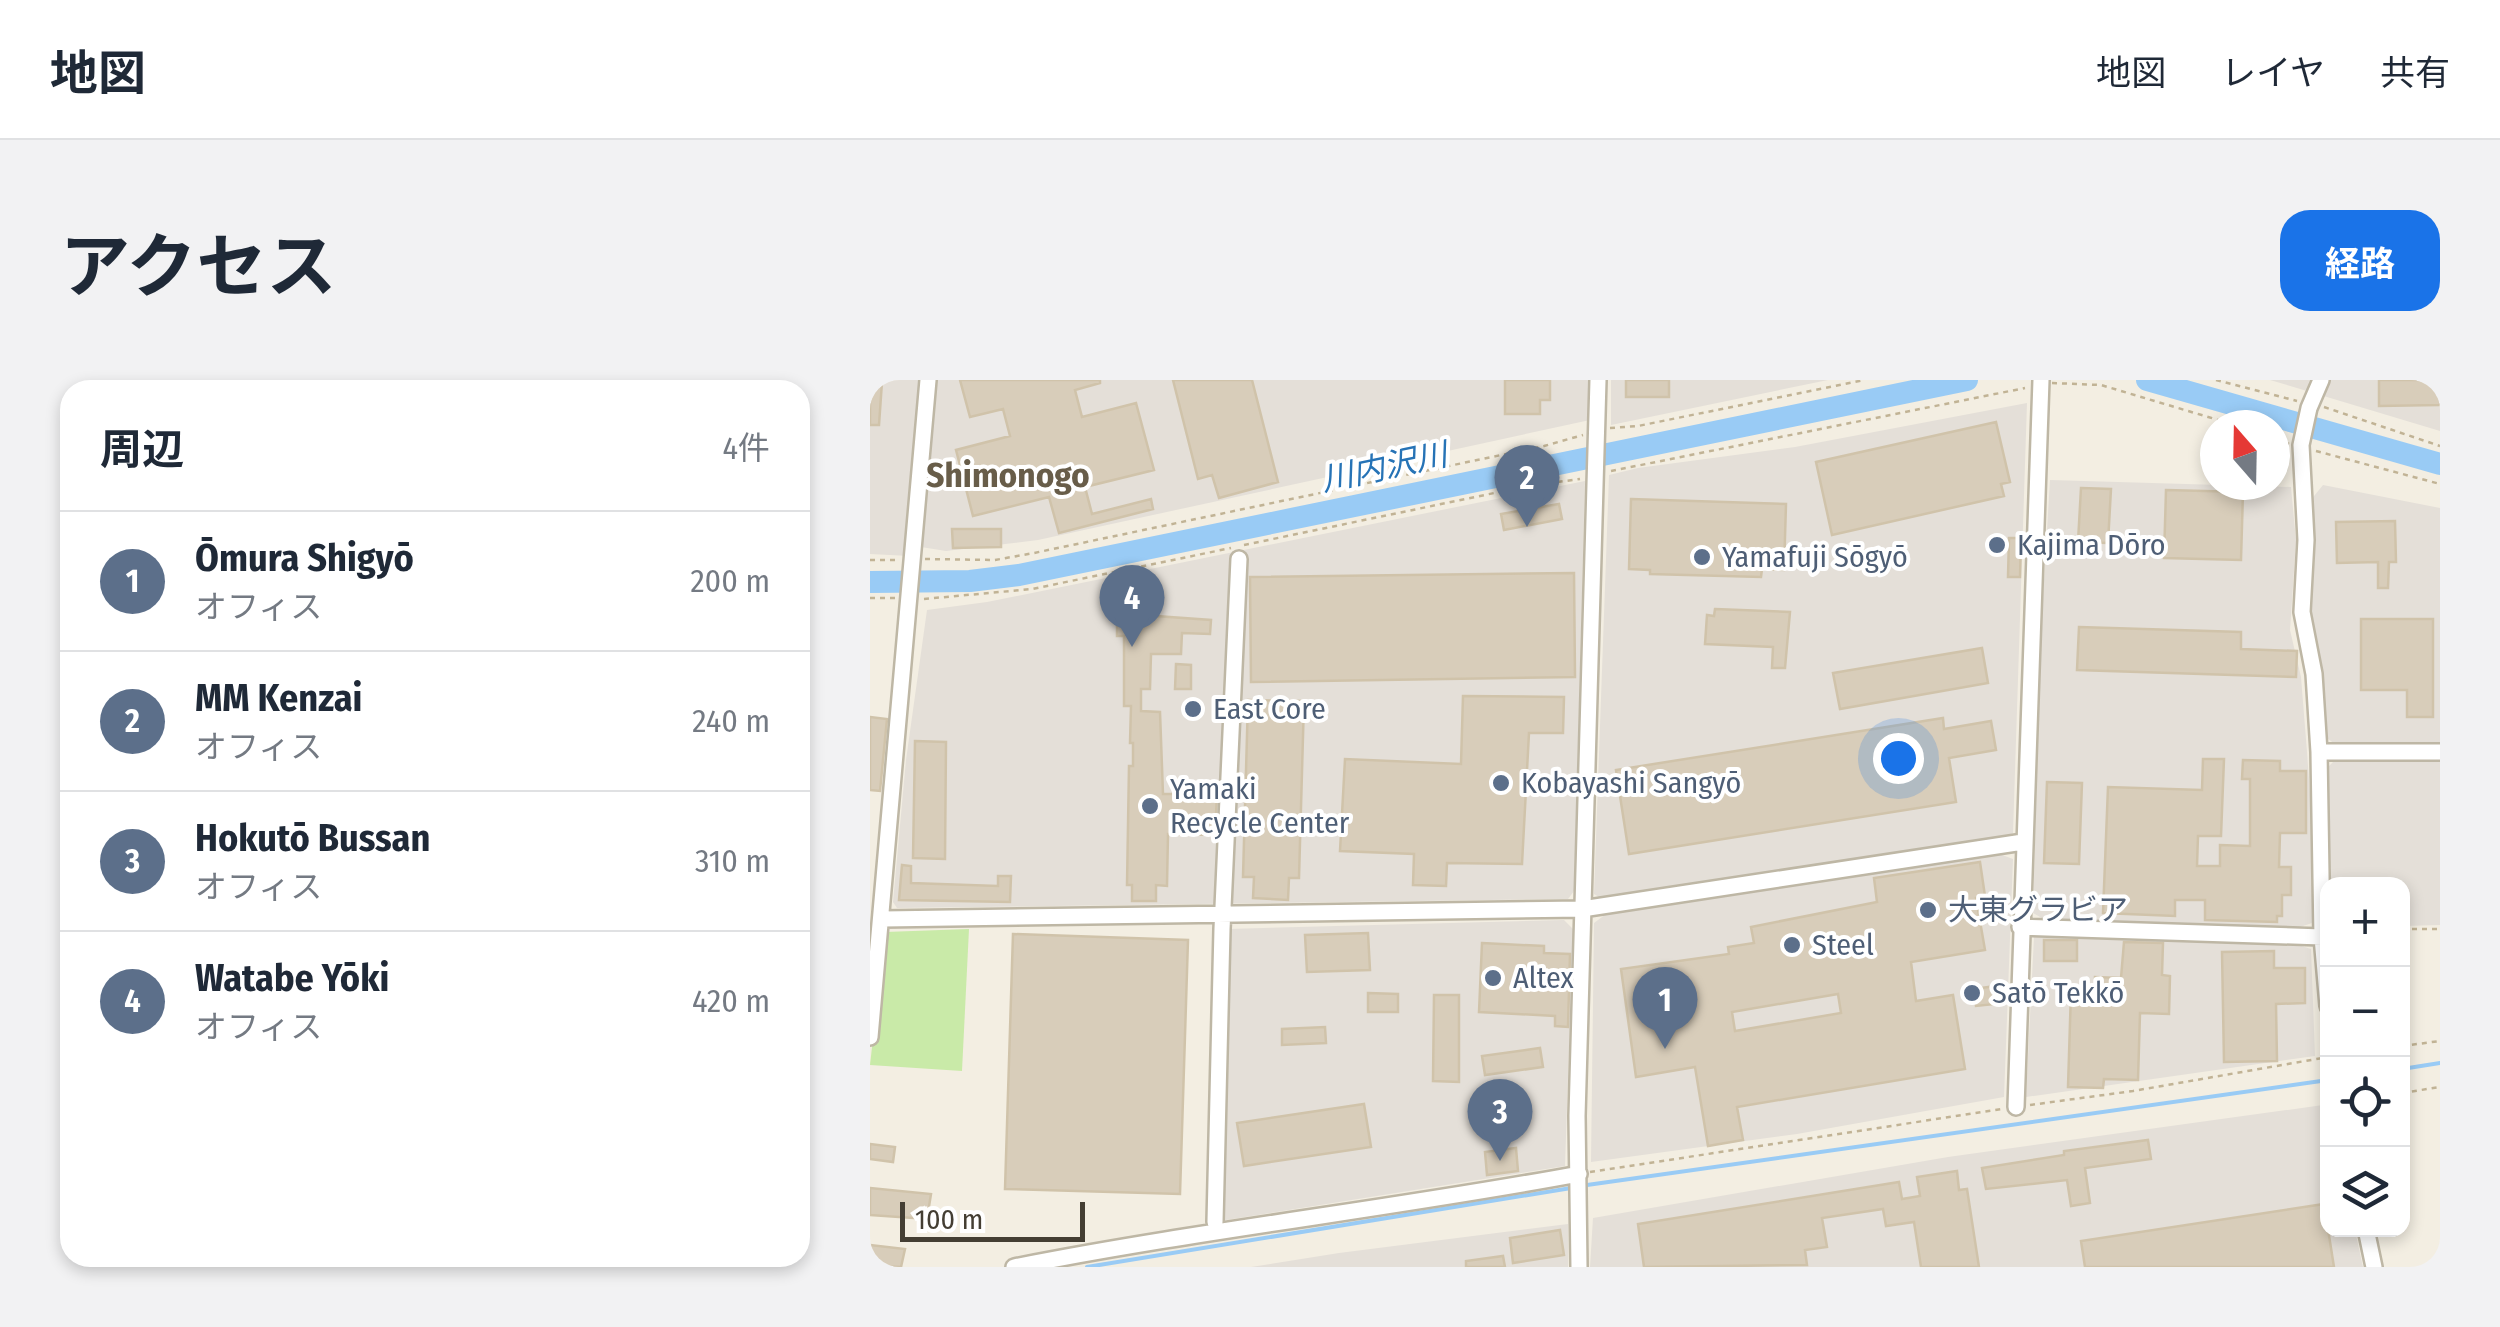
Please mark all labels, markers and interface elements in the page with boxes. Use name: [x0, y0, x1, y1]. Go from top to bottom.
text: 地図: [50, 45, 146, 103]
text: 地図: [2096, 52, 2166, 94]
text: レイヤ: [2221, 52, 2325, 94]
text: 共有: [2380, 52, 2450, 94]
button: 経路: [2280, 210, 2440, 311]
text: アクセス: [60, 226, 337, 310]
north arrow: [2200, 410, 2290, 500]
text: 周辺: [100, 425, 184, 475]
text: 4件: [723, 429, 770, 467]
water label: 川内沢川: [1317, 434, 1453, 499]
pin: 2: [1494, 444, 1560, 527]
district label: Shimonogo: [926, 454, 1090, 496]
place label: Kajima Dōro: [2017, 527, 2166, 563]
marker: Kajima Dōro: [1986, 534, 2008, 556]
text: Ōmura Shigyō: [195, 535, 414, 581]
place label: Yamafuji Sōgyō: [1722, 539, 1908, 575]
marker: Yamafuji Sōgyō: [1691, 546, 1713, 568]
text: 1: [126, 562, 139, 600]
text: 200 m: [690, 562, 770, 600]
pin: 4: [1100, 564, 1164, 647]
text: オフィス: [195, 588, 322, 626]
text: MM Kenzai: [195, 675, 362, 721]
place label: East Core: [1213, 691, 1326, 727]
marker: East Core: [1182, 698, 1204, 720]
text: 2: [125, 702, 140, 740]
text: 240 m: [692, 702, 770, 740]
text: オフィス: [195, 728, 322, 766]
your location: [1873, 733, 1924, 784]
place label: Kobayashi Sangyō: [1521, 765, 1741, 801]
place label: Yamaki Recycle Center: [1170, 771, 1350, 841]
marker: Kobayashi Sangyō: [1490, 772, 1512, 794]
marker: Yamaki Recycle Center: [1139, 795, 1161, 817]
text: Hokutō Bussan: [195, 815, 430, 861]
text: 3: [125, 842, 140, 880]
text: 310 m: [695, 842, 770, 880]
text: オフィス: [195, 868, 322, 906]
map controls: [2320, 877, 2410, 1237]
button: +: [2320, 877, 2410, 967]
place label: 大東グラビア: [1948, 892, 2128, 928]
marker: 大東グラビア: [1917, 899, 1939, 921]
place label: Steel: [1812, 927, 1874, 963]
marker: Steel: [1781, 934, 1803, 956]
text: Watabe Yōki: [195, 955, 389, 1001]
place label: Altex: [1513, 960, 1575, 996]
pin: 1: [1632, 966, 1698, 1049]
marker: Altex: [1482, 967, 1504, 989]
button: −: [2320, 967, 2410, 1057]
place label: Satō Tekkō: [1992, 975, 2124, 1011]
text: 4: [124, 982, 141, 1020]
text: 420 m: [692, 982, 770, 1020]
marker: Satō Tekkō: [1961, 982, 1983, 1004]
text: オフィス: [195, 1008, 322, 1046]
button: locate: [2320, 1057, 2410, 1147]
pin: 3: [1468, 1078, 1532, 1161]
button: layers: [2320, 1147, 2410, 1237]
scale bar: [900, 1197, 1085, 1241]
text: 100 m: [915, 1203, 983, 1236]

